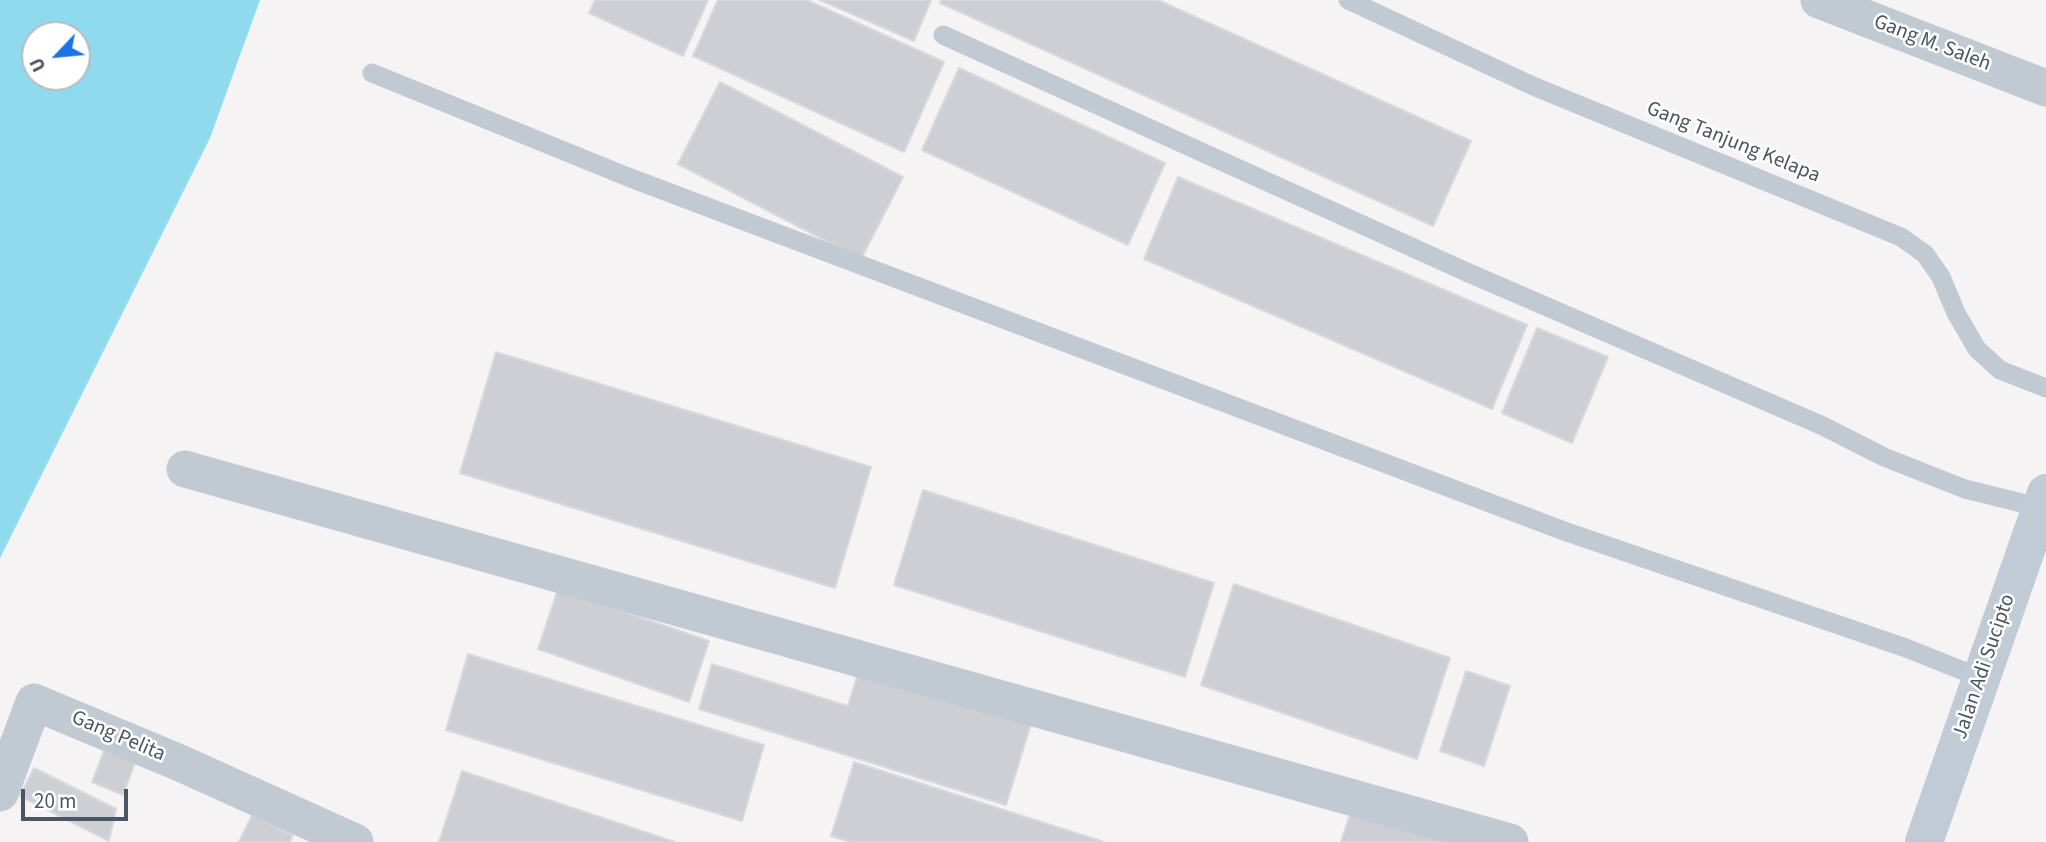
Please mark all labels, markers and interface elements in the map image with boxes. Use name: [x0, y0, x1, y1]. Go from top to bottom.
street label: Gang M. Saleh: [1870, 10, 1994, 78]
north arrow: [21, 21, 91, 91]
text: U: [24, 53, 53, 76]
street label: Gang Tanjung Kelapa: [1643, 97, 1823, 189]
street label: Jalan Adi Sucipto: [1948, 591, 2022, 743]
street label: Gang Pelita: [67, 706, 169, 768]
scale bar: [24, 776, 131, 820]
text: 20 m: [34, 786, 76, 816]

